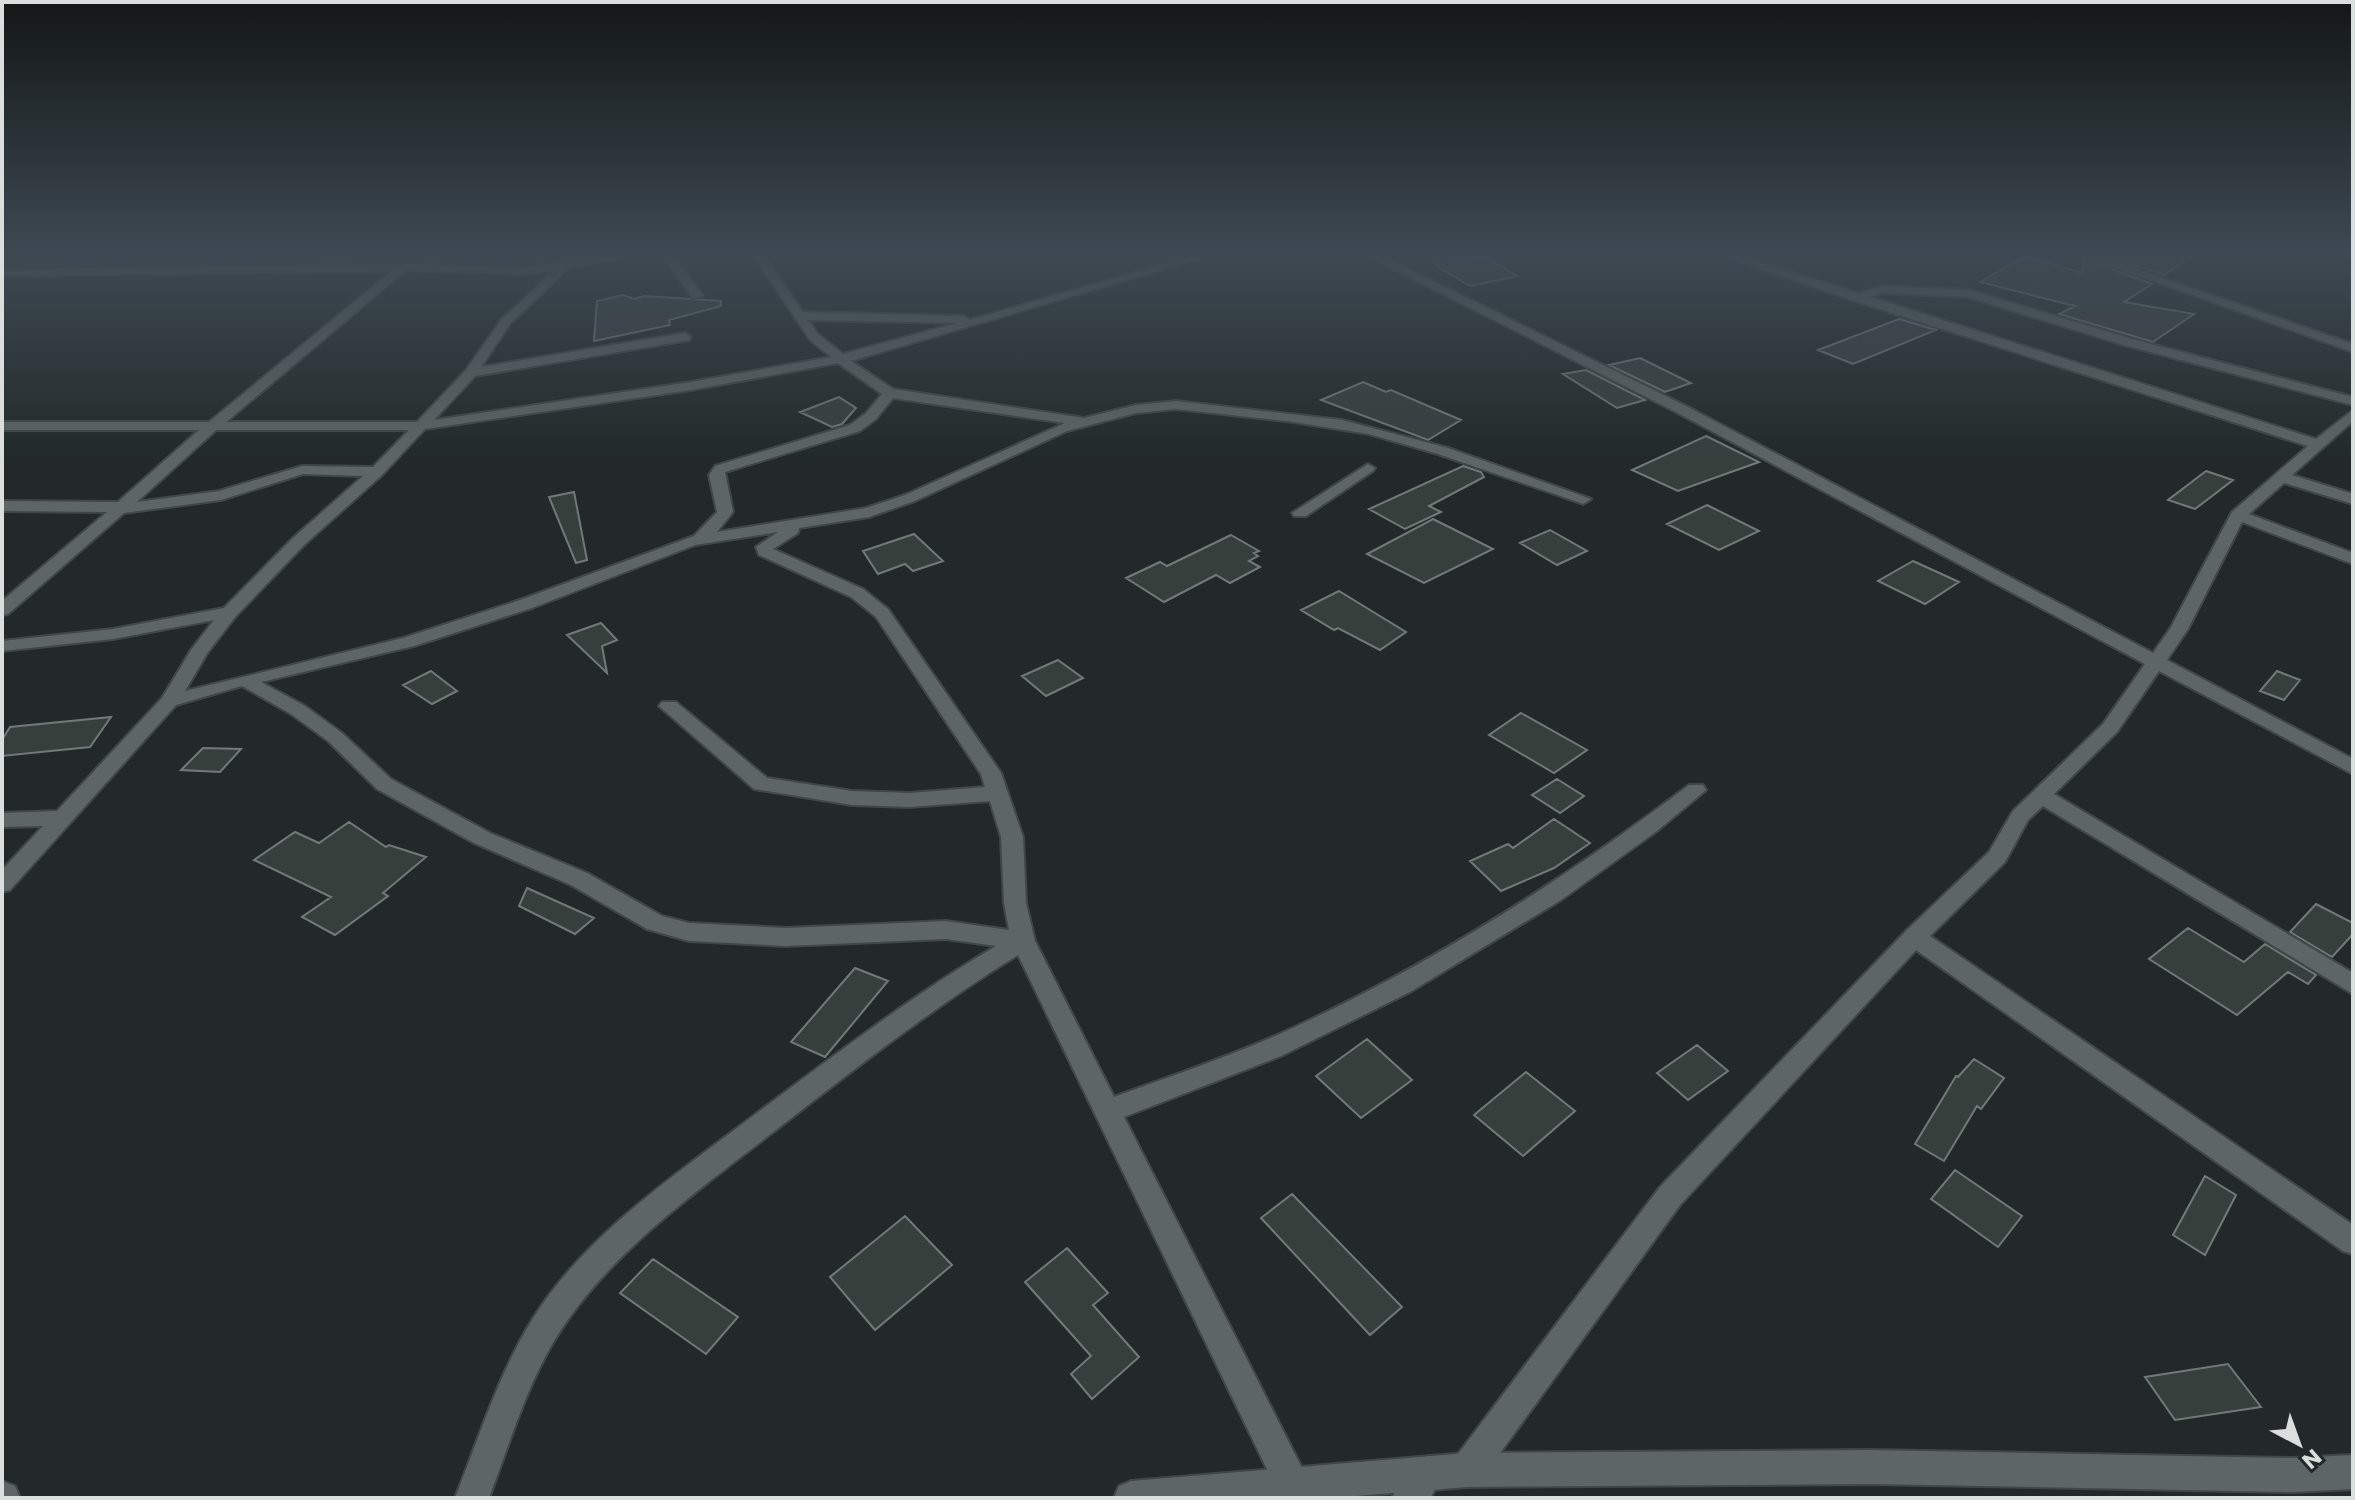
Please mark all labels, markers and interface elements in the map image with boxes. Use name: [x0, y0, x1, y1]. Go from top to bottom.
north arrow: [2259, 1404, 2339, 1484]
text: N: [2295, 1442, 2328, 1476]

